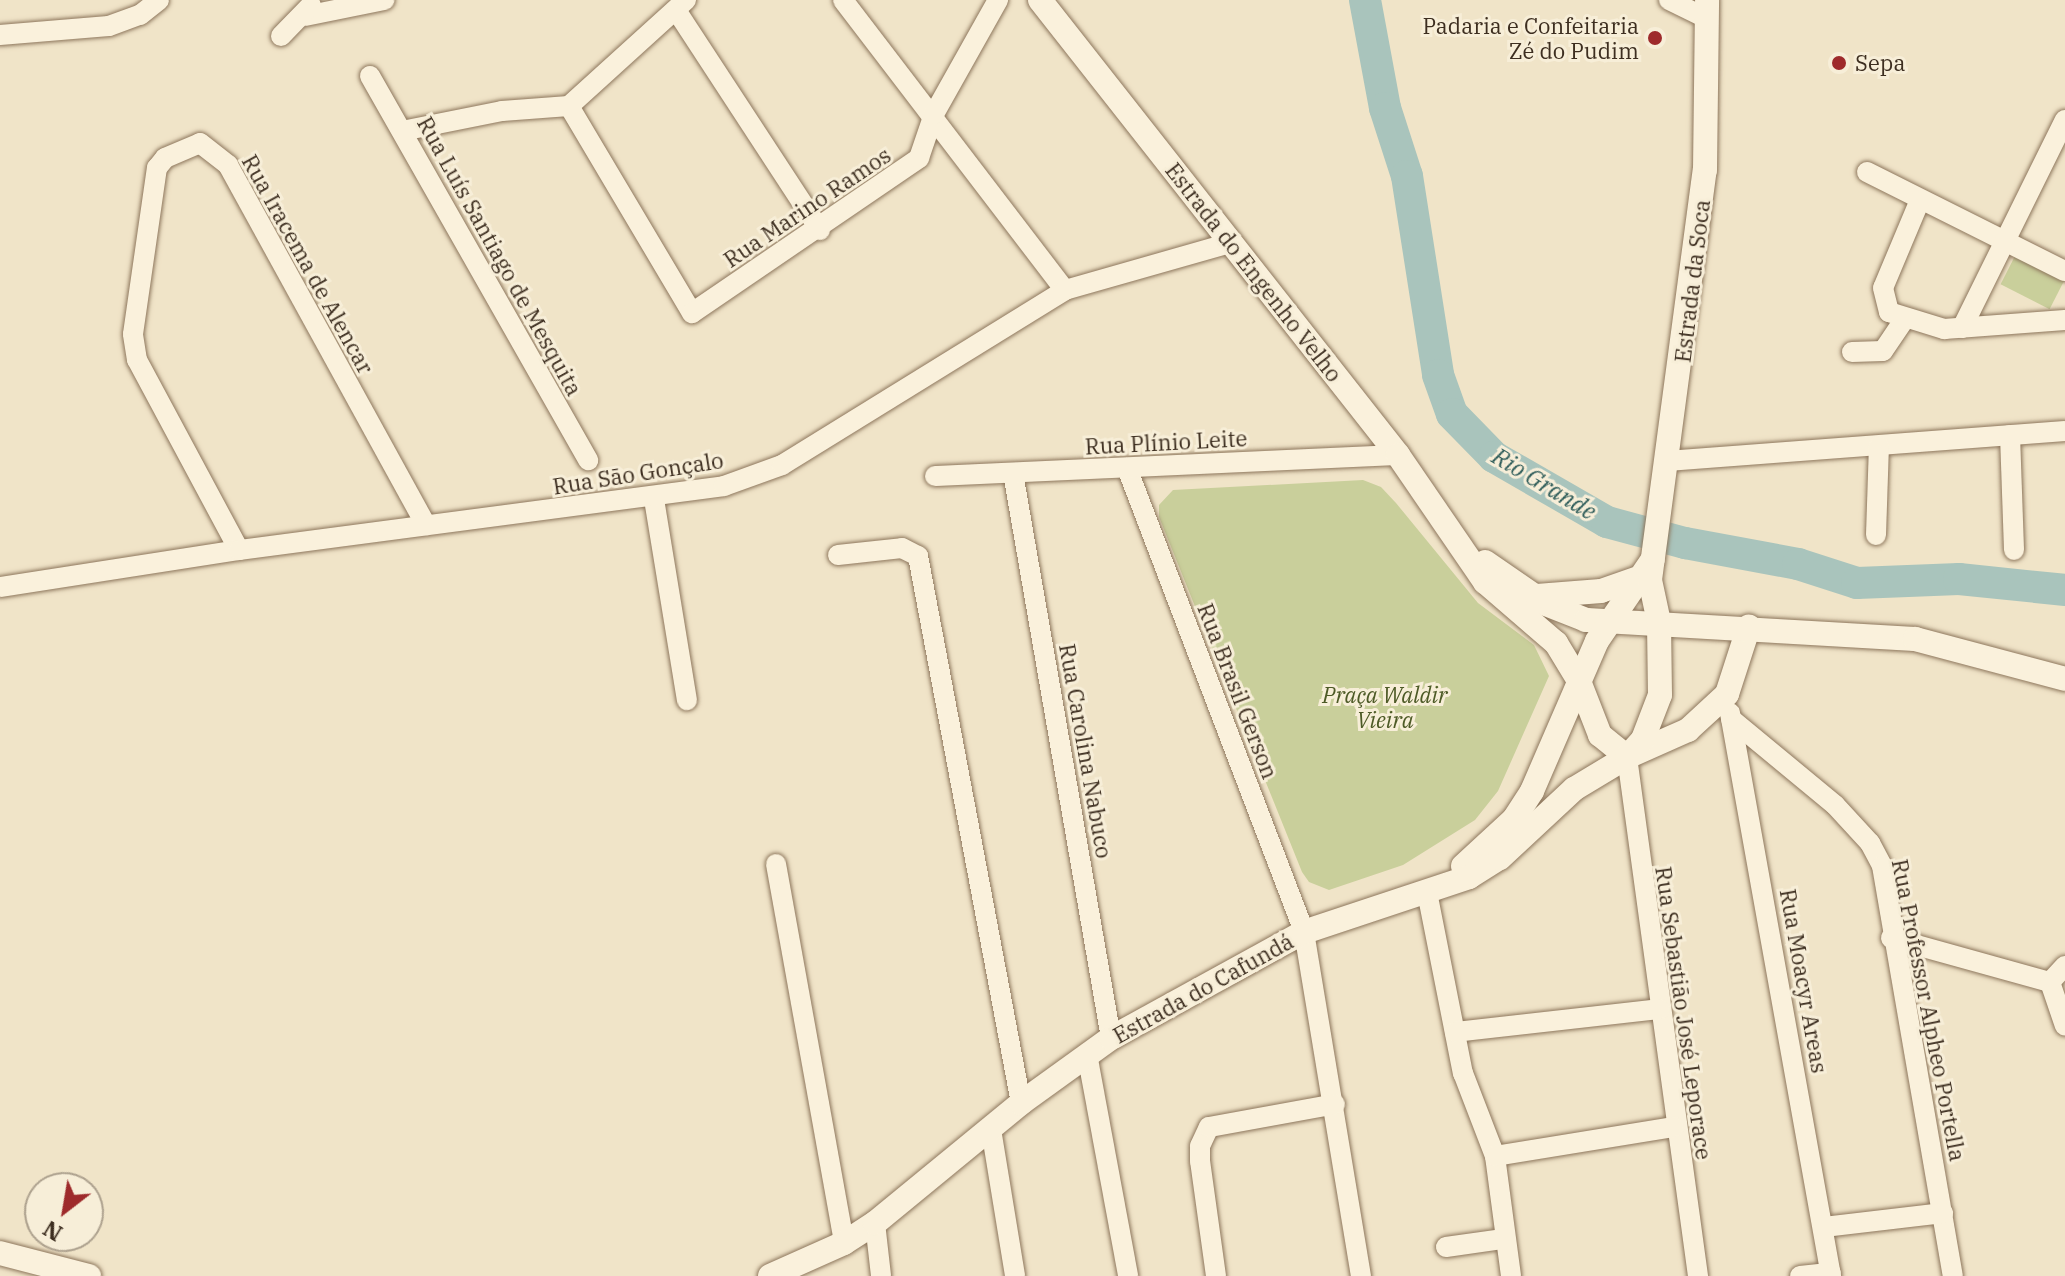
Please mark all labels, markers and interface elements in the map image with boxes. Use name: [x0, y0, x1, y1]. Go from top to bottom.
place label: Padaria e Confeitaria Zé do Pudim: [1422, 12, 1639, 64]
marker: Padaria e Confeitaria Zé do Pudim: [1646, 29, 1664, 47]
place label: Sepa: [1855, 50, 1905, 76]
marker: Sepa: [1830, 54, 1848, 72]
street label: Rua Luís Santiago de Mesquita: [412, 112, 588, 400]
street label: Rua Marino Ramos: [718, 141, 896, 273]
street label: Rua Iracema de Alencar: [237, 150, 379, 378]
street label: Estrada do Engenho Velho: [1160, 157, 1348, 387]
street label: Estrada da Soca: [1669, 198, 1715, 364]
street label: Rua Plínio Leite: [1084, 425, 1248, 459]
water label: Rio Grande: [1487, 442, 1601, 526]
street label: Rua São Gonçalo: [551, 446, 725, 500]
street label: Rua Brasil Gerson: [1192, 600, 1284, 782]
street label: Rua Carolina Nabuco: [1054, 642, 1118, 860]
park label: Praça Waldir Vieira: [1322, 681, 1448, 732]
street label: Rua Professor Alpheo Portella: [1887, 857, 1971, 1163]
street label: Rua Sebastião José Leporace: [1650, 865, 1718, 1161]
street label: Rua Moacyr Areas: [1775, 887, 1833, 1075]
street label: Estrada do Cafundá: [1108, 927, 1298, 1049]
north arrow: [24, 1172, 104, 1252]
text: N: [37, 1214, 67, 1248]

